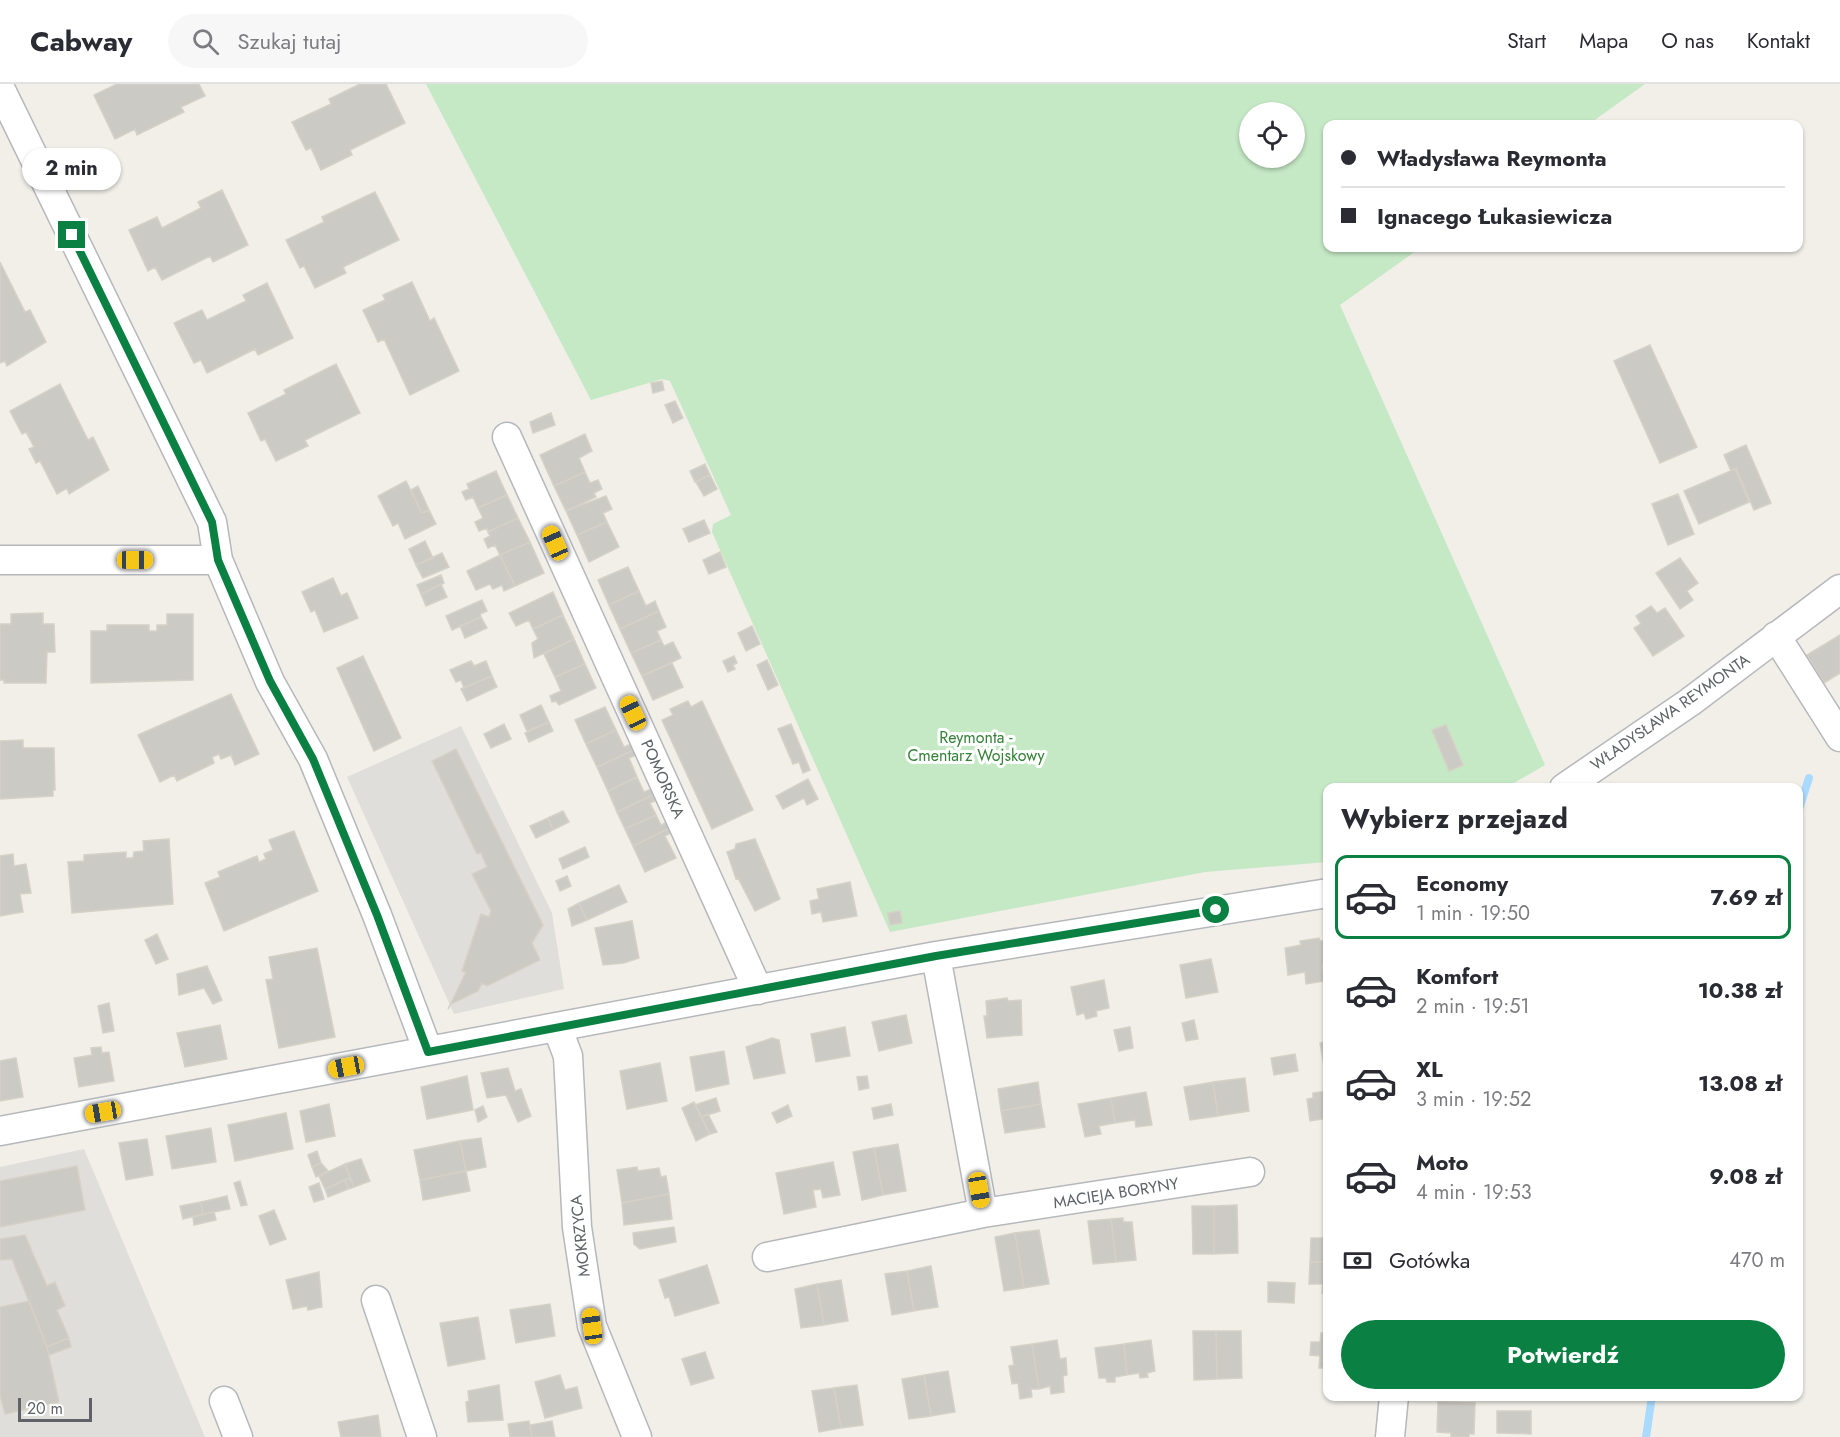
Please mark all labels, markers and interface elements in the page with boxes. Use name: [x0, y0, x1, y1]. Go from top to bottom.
search box: [168, 14, 588, 68]
text: Cabway: [30, 21, 132, 62]
icon: search: [189, 25, 222, 58]
text: Szukaj tutaj: [237, 25, 342, 57]
text: Start: [1507, 26, 1546, 56]
text: Mapa: [1579, 26, 1628, 56]
text: O nas: [1661, 26, 1714, 56]
text: Kontakt: [1747, 26, 1810, 56]
map controls: [1239, 102, 1305, 168]
button: locate: [1239, 102, 1305, 168]
text: Władysława Reymonta: [1377, 142, 1607, 174]
callout: 2 min: [22, 148, 122, 190]
text: 2 min: [45, 154, 98, 183]
text: Ignacego Łukasiewicza: [1377, 200, 1612, 232]
route end: [58, 221, 85, 248]
car: [539, 523, 571, 563]
car: [117, 551, 153, 569]
street label: WŁADYSŁAWA REYMONTA: [1586, 648, 1755, 776]
car: [617, 693, 649, 733]
park label: Reymonta - Cmentarz Wojskowy: [907, 726, 1046, 767]
street label: POMORSKA: [635, 736, 691, 823]
text: Wybierz przejazd: [1341, 799, 1568, 838]
text: Economy: [1416, 867, 1508, 899]
icon: car: [1344, 870, 1398, 924]
text: 7.69 zł: [1710, 881, 1782, 913]
route start: [1202, 896, 1229, 923]
text: 1 min · 19:50: [1416, 899, 1530, 928]
text: Komfort: [1416, 960, 1498, 992]
icon: car: [1344, 963, 1398, 1017]
text: 10.38 zł: [1698, 974, 1782, 1006]
text: 2 min · 19:51: [1416, 992, 1529, 1021]
text: XL: [1416, 1053, 1443, 1085]
car: [327, 1055, 365, 1079]
icon: car: [1344, 1056, 1398, 1110]
text: 13.08 zł: [1698, 1067, 1782, 1099]
text: 3 min · 19:52: [1416, 1085, 1531, 1114]
car: [84, 1100, 122, 1124]
text: Moto: [1416, 1146, 1469, 1178]
icon: car: [1344, 1149, 1398, 1203]
text: 9.08 zł: [1709, 1160, 1782, 1192]
car: [967, 1171, 991, 1209]
street label: MACIEJA BORYNY: [1052, 1172, 1180, 1214]
text: 4 min · 19:53: [1416, 1178, 1532, 1207]
street label: MOKRZYCA: [564, 1193, 596, 1278]
icon: cash: [1341, 1244, 1374, 1277]
text: Gotówka: [1389, 1244, 1470, 1276]
text: 470 m: [1729, 1246, 1785, 1275]
car: [581, 1307, 603, 1345]
button: Potwierdź: [1341, 1320, 1785, 1389]
scale bar: [18, 1395, 92, 1422]
text: 20 m: [27, 1397, 63, 1420]

